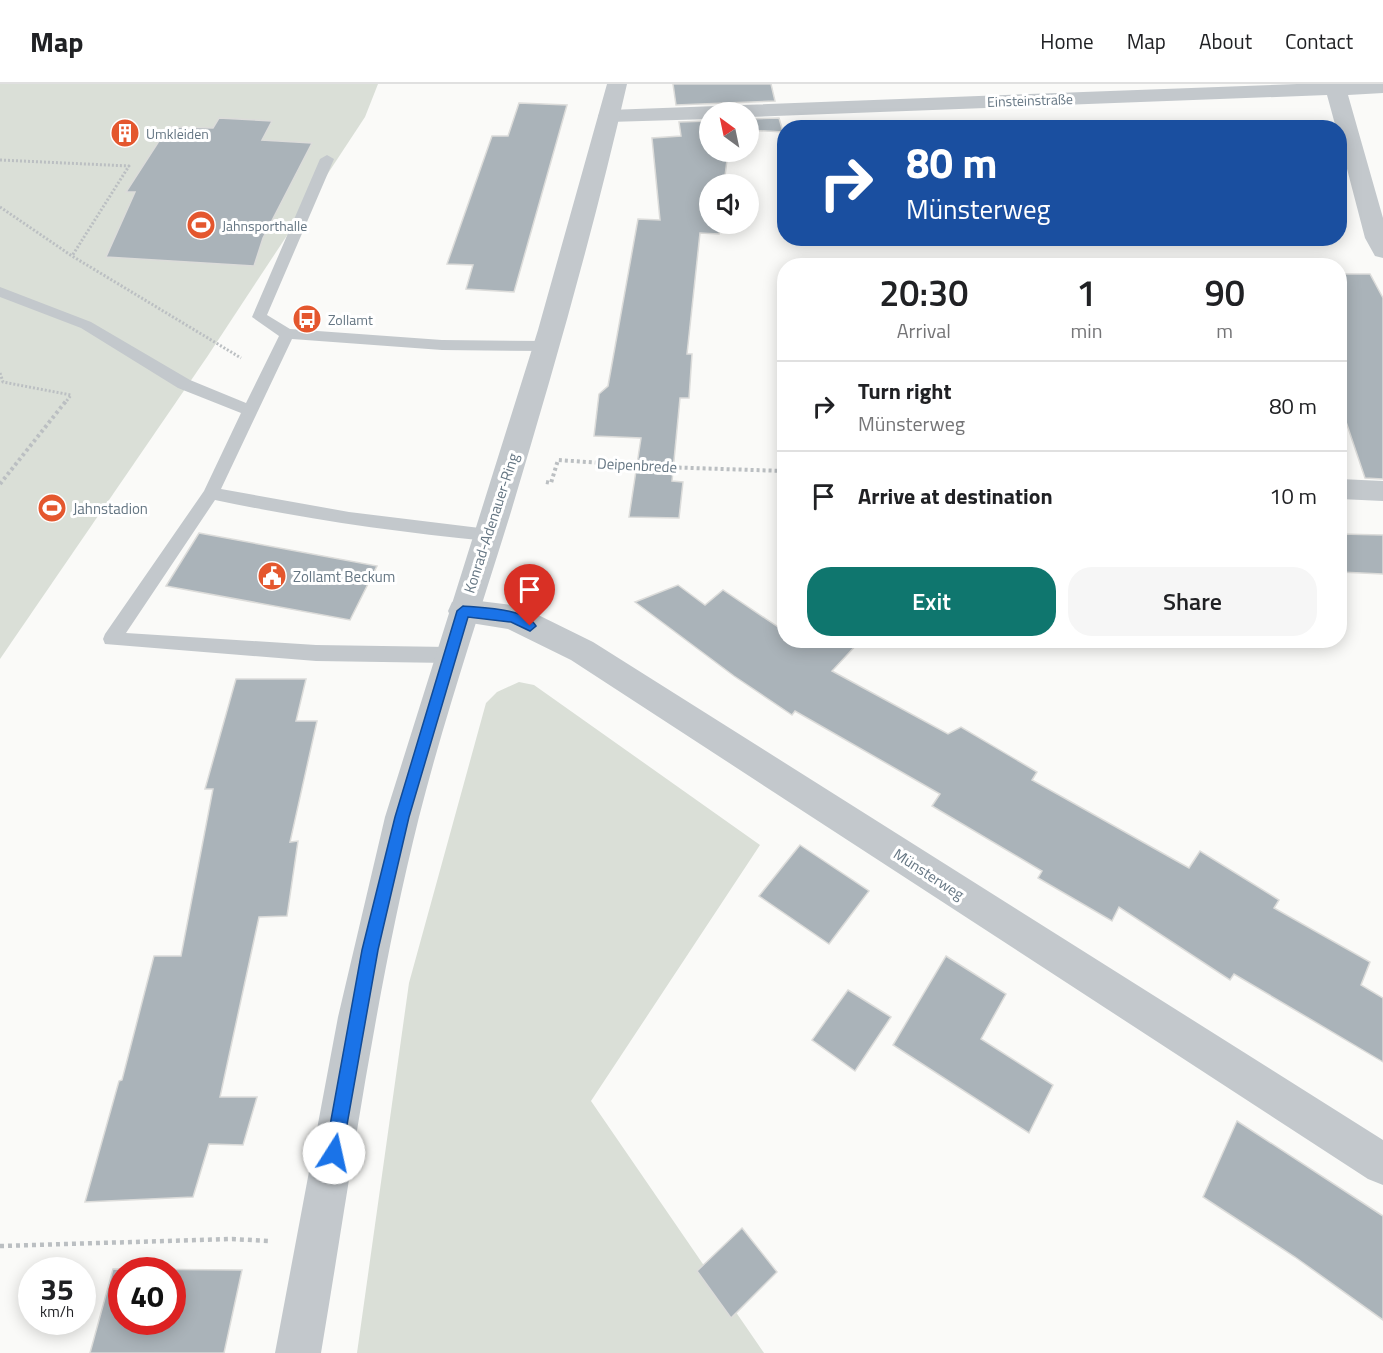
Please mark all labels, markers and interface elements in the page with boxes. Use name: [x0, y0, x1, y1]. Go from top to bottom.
text: Map: [30, 20, 84, 63]
text: Home: [1040, 25, 1094, 57]
text: Map: [1127, 25, 1166, 57]
text: About: [1199, 25, 1252, 57]
text: Contact: [1285, 25, 1353, 57]
street label: Einsteinstraße: [987, 88, 1073, 112]
north arrow: [699, 102, 759, 162]
map controls: [699, 102, 759, 234]
building icon: Umkleiden: [109, 117, 141, 149]
place label: Umkleiden: [146, 123, 209, 144]
text: 80 m: [906, 130, 998, 194]
icon: right: [807, 144, 885, 222]
button: sound: [699, 174, 759, 234]
text: Münsterweg: [906, 188, 1050, 229]
sports icon: Jahnsporthalle: [185, 209, 217, 241]
place label: Jahnsporthalle: [222, 215, 307, 236]
text: 20:30: [879, 265, 968, 320]
text: 1: [1076, 265, 1097, 320]
text: 90: [1205, 265, 1245, 320]
bus stop icon: Zollamt: [291, 303, 323, 335]
place label: Zollamt: [328, 309, 373, 330]
text: Arrival: [897, 315, 951, 346]
text: min: [1071, 315, 1102, 346]
text: m: [1216, 315, 1233, 346]
text: Turn right: [858, 374, 952, 408]
text: 80 m: [1269, 389, 1317, 423]
icon: right: [807, 390, 840, 423]
text: Münsterweg: [858, 408, 965, 439]
street label: Konrad-Adenauer-Ring: [457, 450, 525, 596]
street label: Deipenbrede: [596, 451, 678, 479]
text: Arrive at destination: [858, 479, 1053, 513]
text: 10 m: [1269, 479, 1317, 513]
icon: arrive: [807, 480, 840, 513]
sports icon: Jahnstadion: [36, 492, 68, 524]
place label: Jahnstadion: [73, 497, 148, 520]
public building icon: Zollamt Beckum: [256, 560, 288, 592]
pin: [504, 564, 555, 626]
place label: Zollamt Beckum: [293, 565, 395, 588]
button: Exit: [807, 567, 1056, 636]
button: Share: [1068, 567, 1317, 636]
icon: arrive: [513, 573, 546, 606]
street label: Münsterweg: [889, 842, 969, 906]
position arrow: [302, 1121, 366, 1185]
speed limit sign: 40: [108, 1257, 186, 1335]
text: 35: [40, 1266, 74, 1312]
text: km/h: [40, 1300, 74, 1323]

